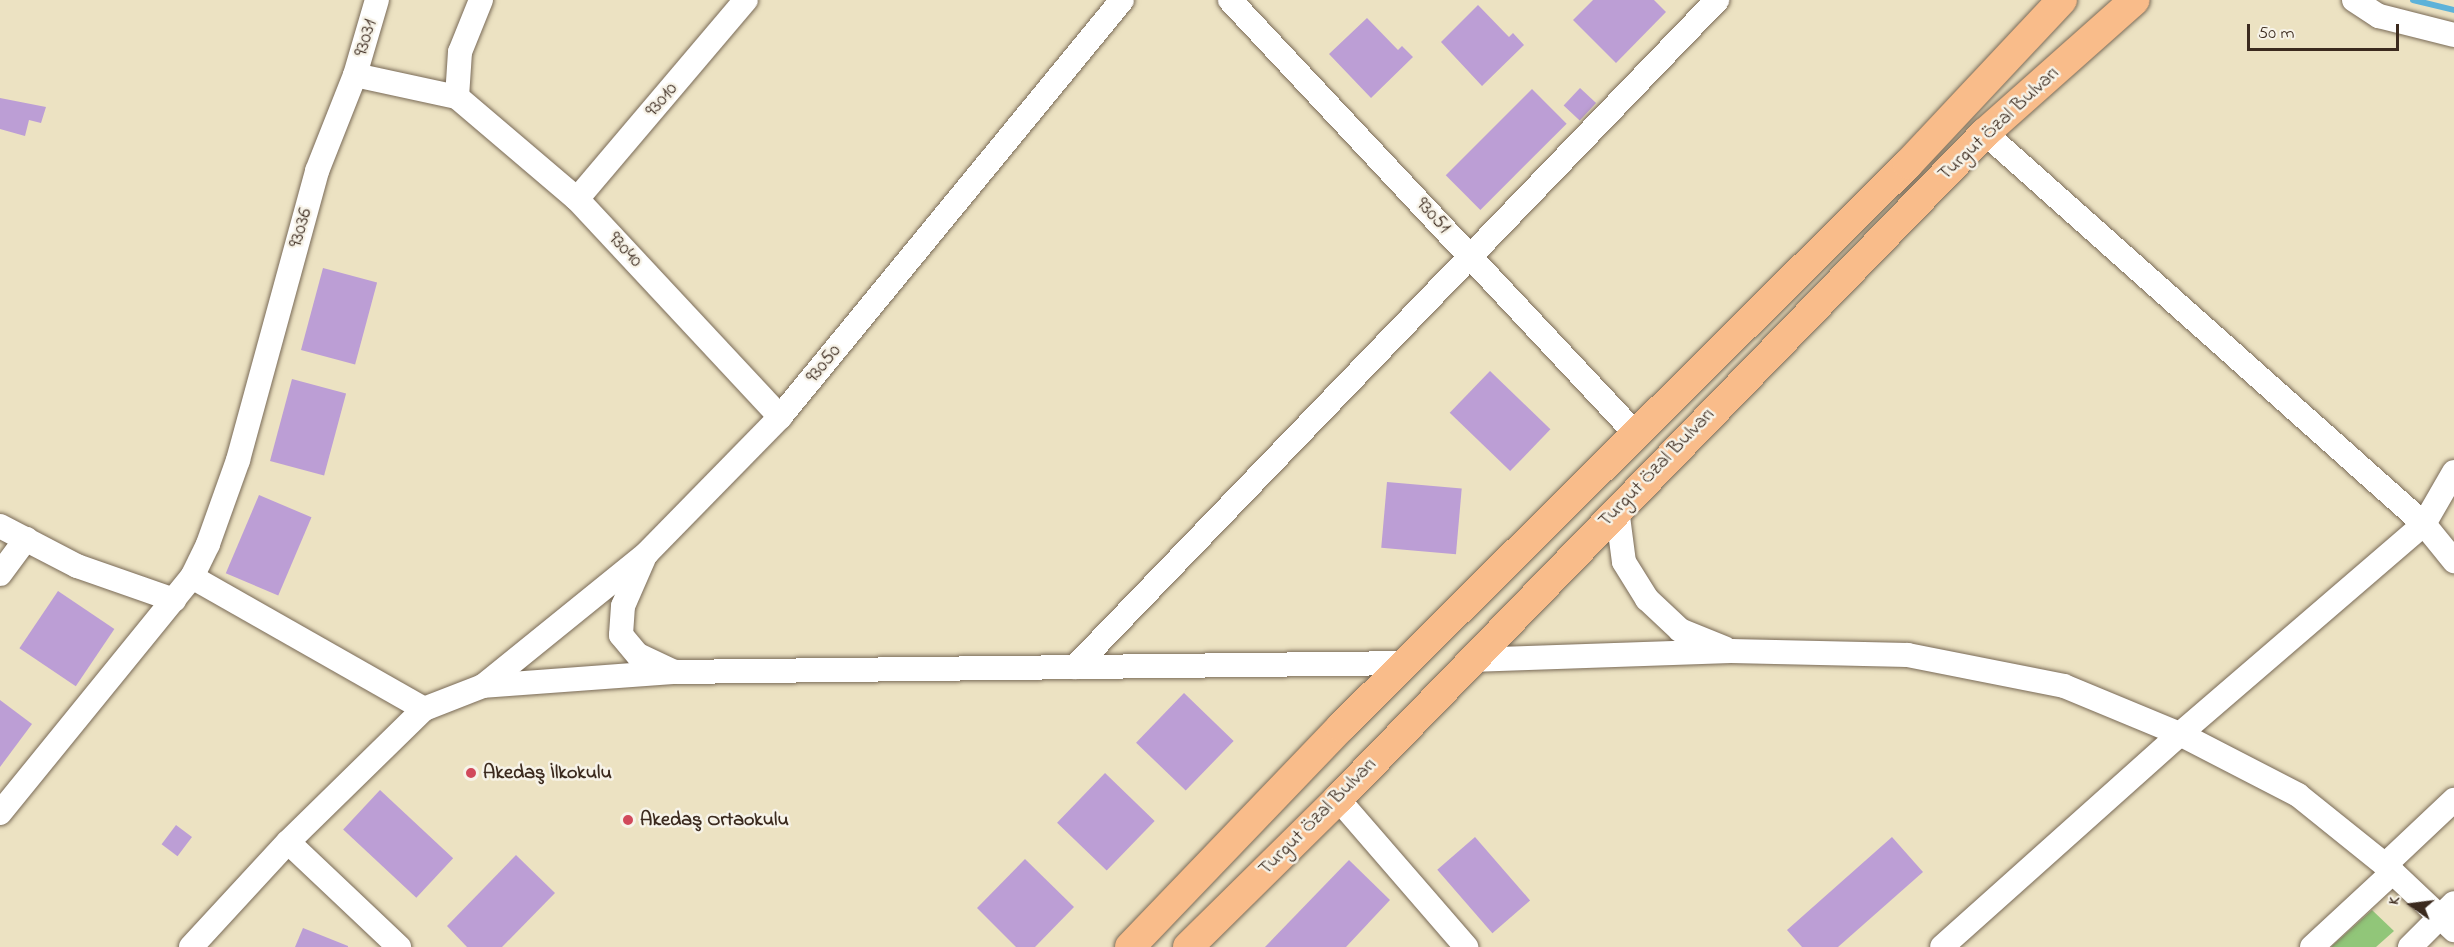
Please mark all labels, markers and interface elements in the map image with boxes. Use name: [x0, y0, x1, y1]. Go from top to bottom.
scale bar: [2250, 12, 2402, 50]
street label: 93031: [349, 17, 383, 59]
text: 50 m: [2258, 21, 2295, 47]
street label: Turgut Özal Bulvarı: [1933, 62, 2065, 186]
street label: 93010: [641, 78, 683, 122]
street label: 93051: [1410, 193, 1456, 239]
street label: 93036: [284, 205, 318, 251]
street label: 93040: [603, 227, 647, 273]
street label: 93050: [801, 340, 847, 388]
street label: Turgut Özal Bulvarı: [1594, 403, 1720, 533]
street label: Turgut Özal Bulvarı: [1254, 753, 1382, 881]
place label: Akedaş İlkokulu: [483, 761, 612, 785]
marker: Akedaş İlkokulu: [464, 766, 478, 780]
place label: Akedaş Ortaokulu: [640, 808, 789, 832]
marker: Akedaş Ortaokulu: [621, 813, 635, 827]
north arrow: [2382, 875, 2442, 935]
text: K: [2382, 894, 2407, 907]

